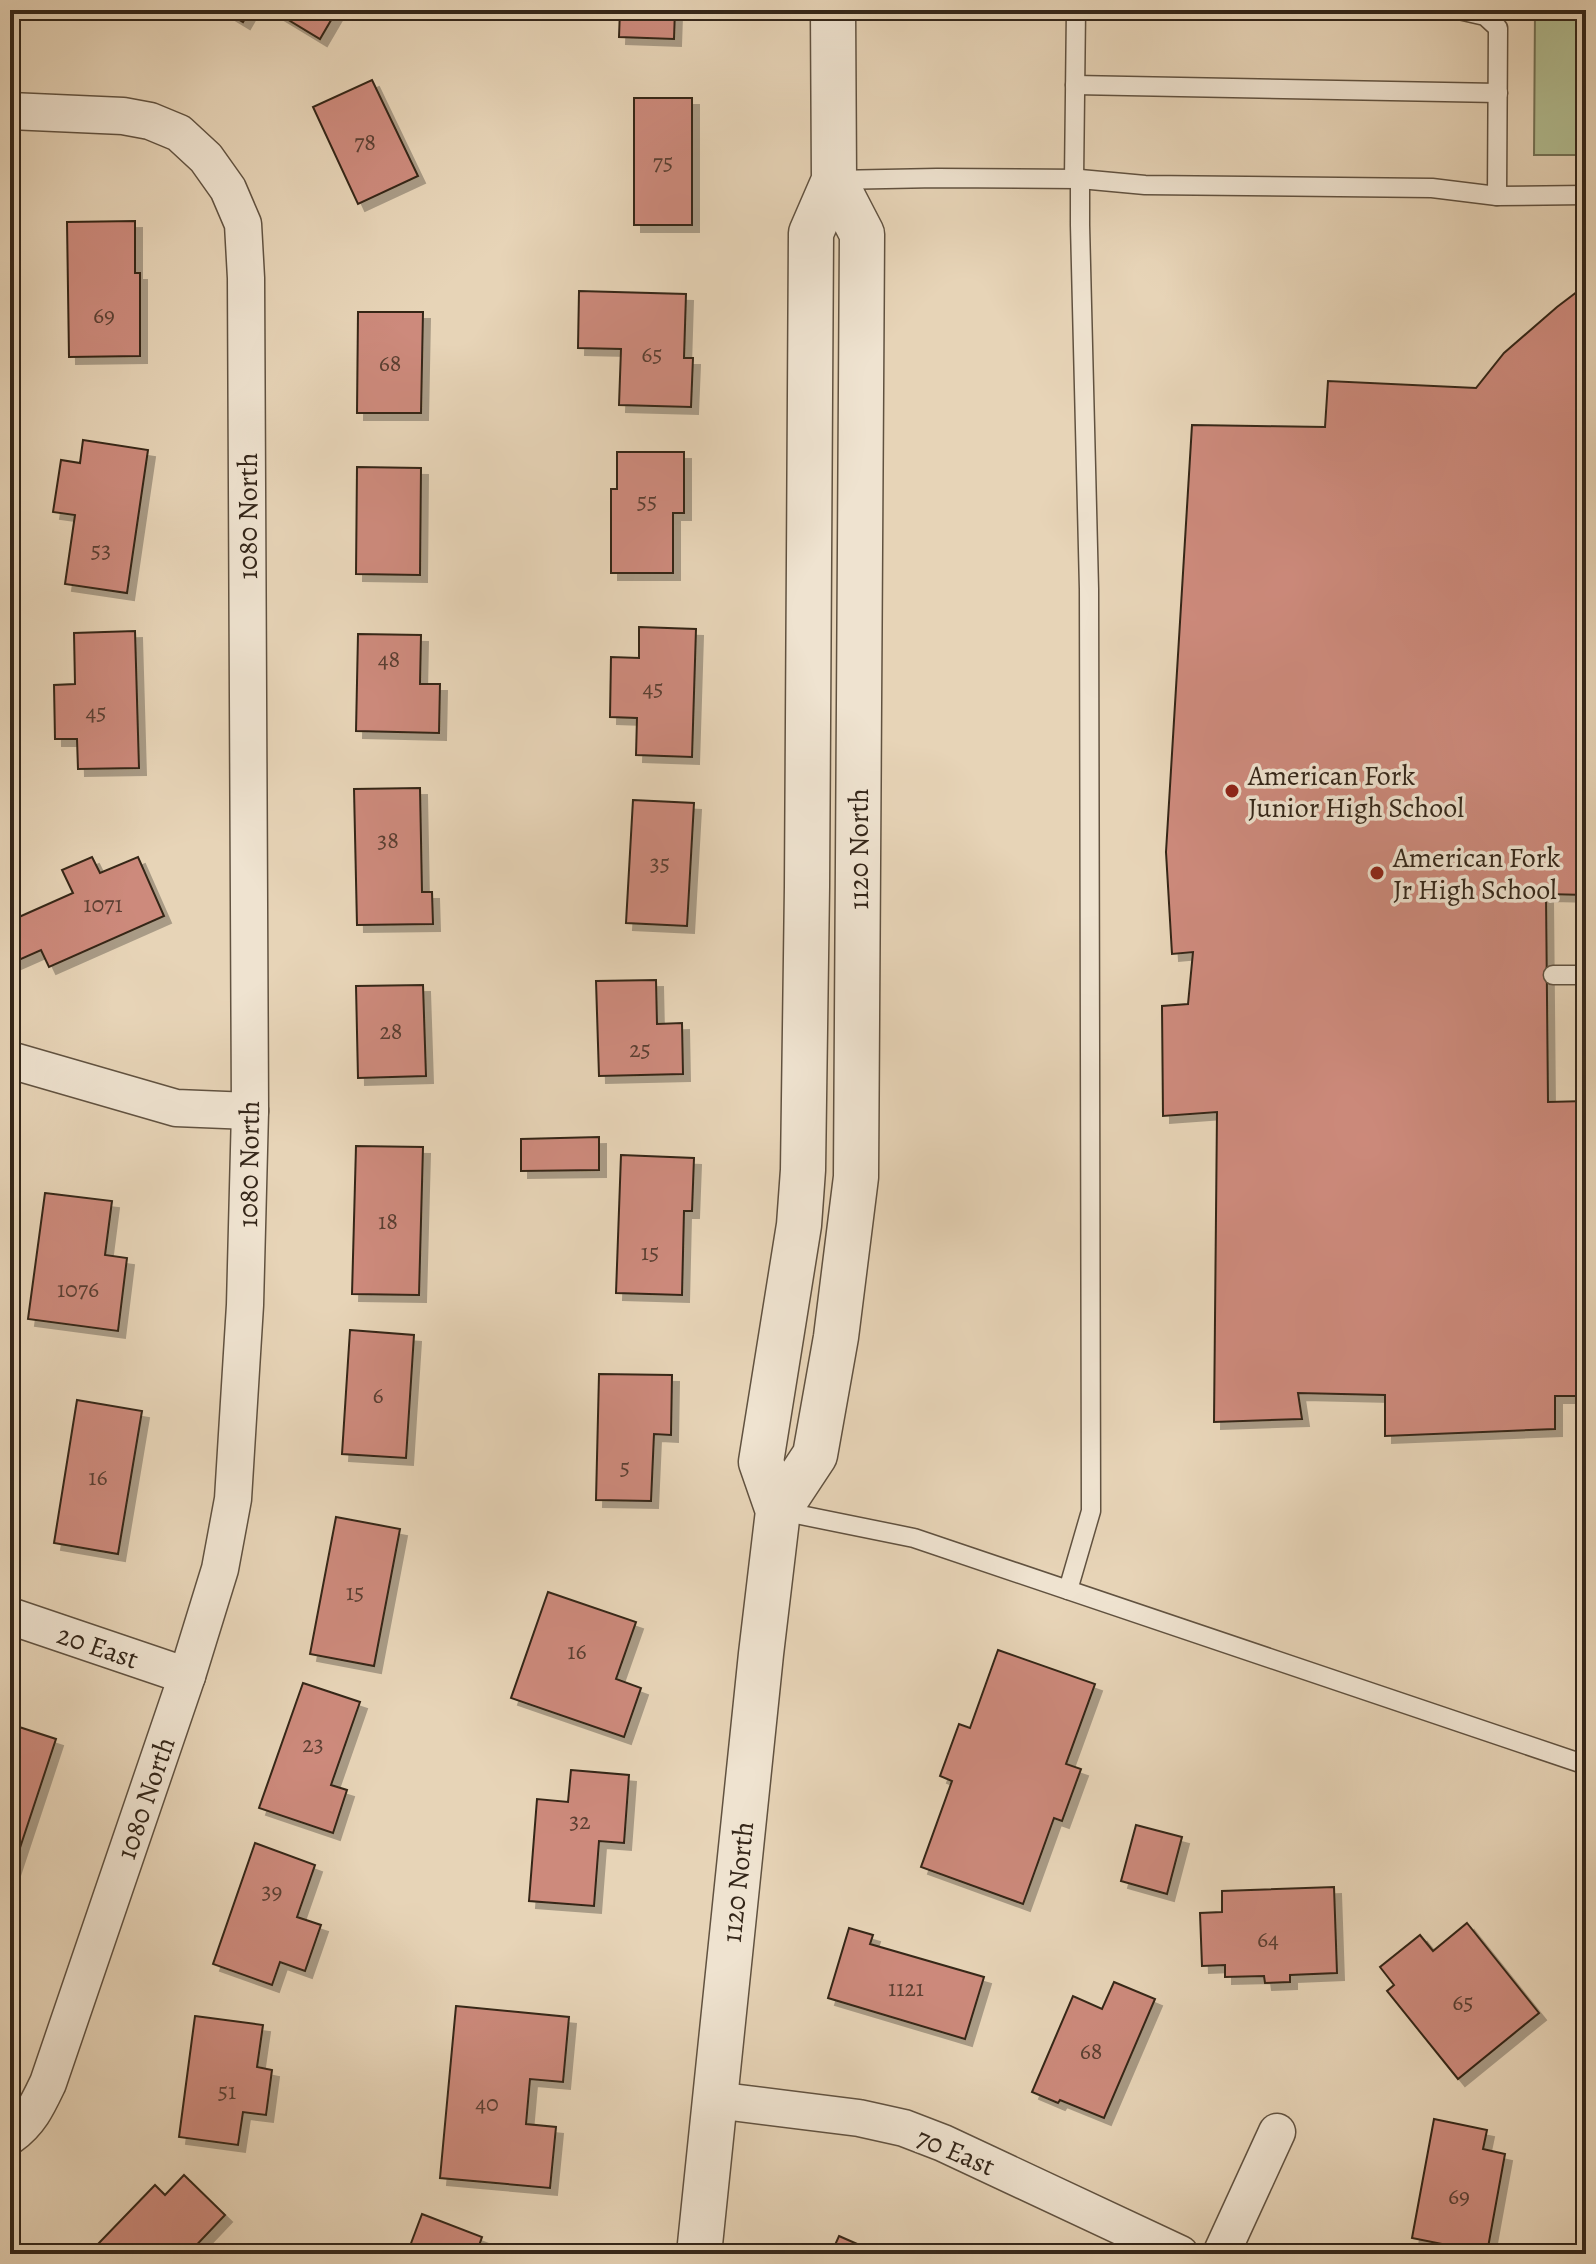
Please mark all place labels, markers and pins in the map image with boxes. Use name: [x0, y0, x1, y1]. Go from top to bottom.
place label: American Fork Junior High School: [1247, 757, 1464, 827]
marker: American Fork Junior High School: [1223, 782, 1241, 800]
place label: American Fork Jr High School: [1392, 839, 1561, 909]
marker: American Fork Jr High School: [1368, 864, 1386, 882]

